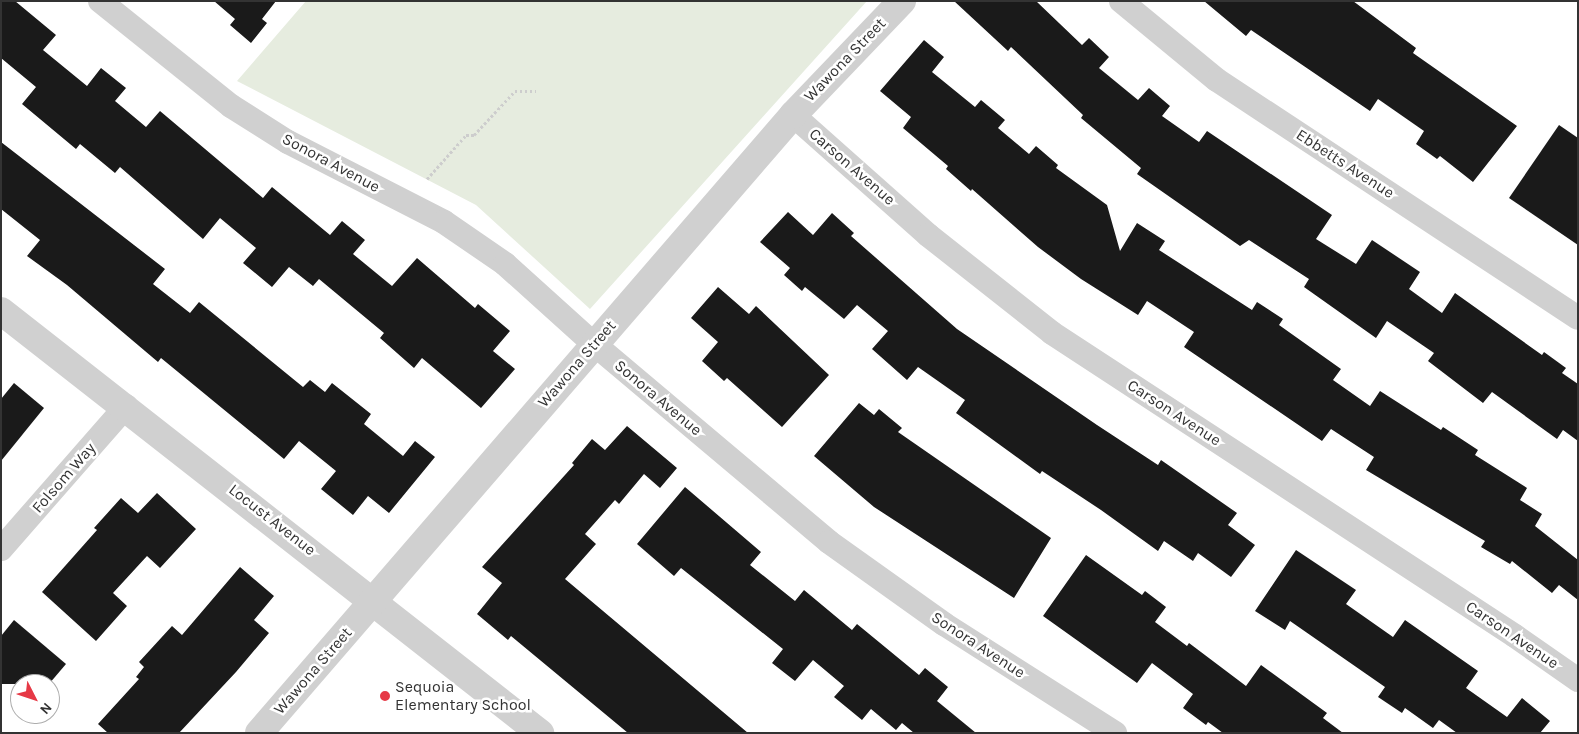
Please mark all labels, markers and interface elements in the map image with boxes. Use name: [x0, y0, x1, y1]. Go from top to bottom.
street label: Wawona Street: [800, 14, 890, 106]
street label: Carson Avenue: [805, 124, 899, 210]
street label: Ebbetts Avenue: [1292, 125, 1398, 203]
street label: Sonora Avenue: [279, 129, 383, 197]
street label: Wawona Street: [534, 317, 620, 411]
street label: Sonora Avenue: [611, 356, 705, 440]
street label: Carson Avenue: [1124, 376, 1224, 450]
street label: Folsom Way: [28, 439, 100, 517]
street label: Locust Avenue: [225, 480, 319, 560]
street label: Carson Avenue: [1462, 597, 1562, 673]
street label: Sonora Avenue: [928, 608, 1028, 682]
street label: Wawona Street: [270, 624, 356, 718]
north arrow: [10, 674, 60, 724]
place label: Sequoia Elementary School: [395, 677, 531, 715]
marker: Sequoia Elementary School: [379, 690, 391, 702]
text: N: [36, 699, 56, 718]

